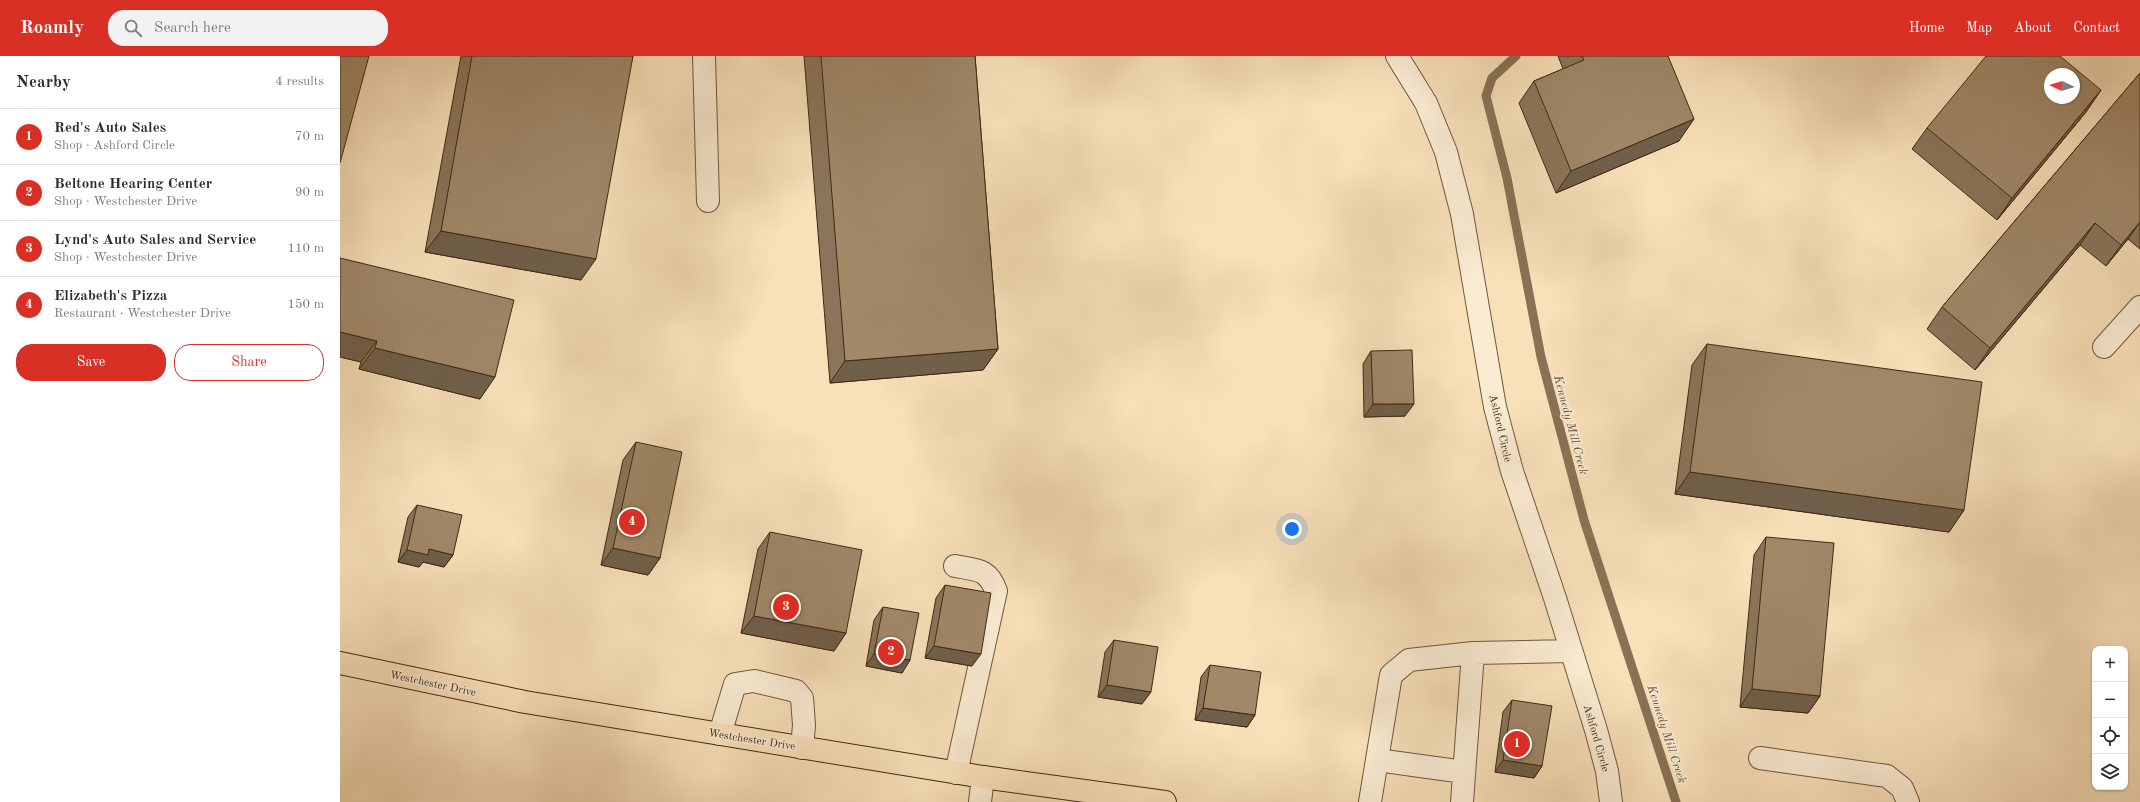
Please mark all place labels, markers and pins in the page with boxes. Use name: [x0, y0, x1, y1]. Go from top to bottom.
pin: 4: [619, 507, 645, 537]
pin: 3: [773, 592, 799, 622]
pin: 2: [878, 637, 904, 667]
pin: 1: [1504, 729, 1530, 759]

